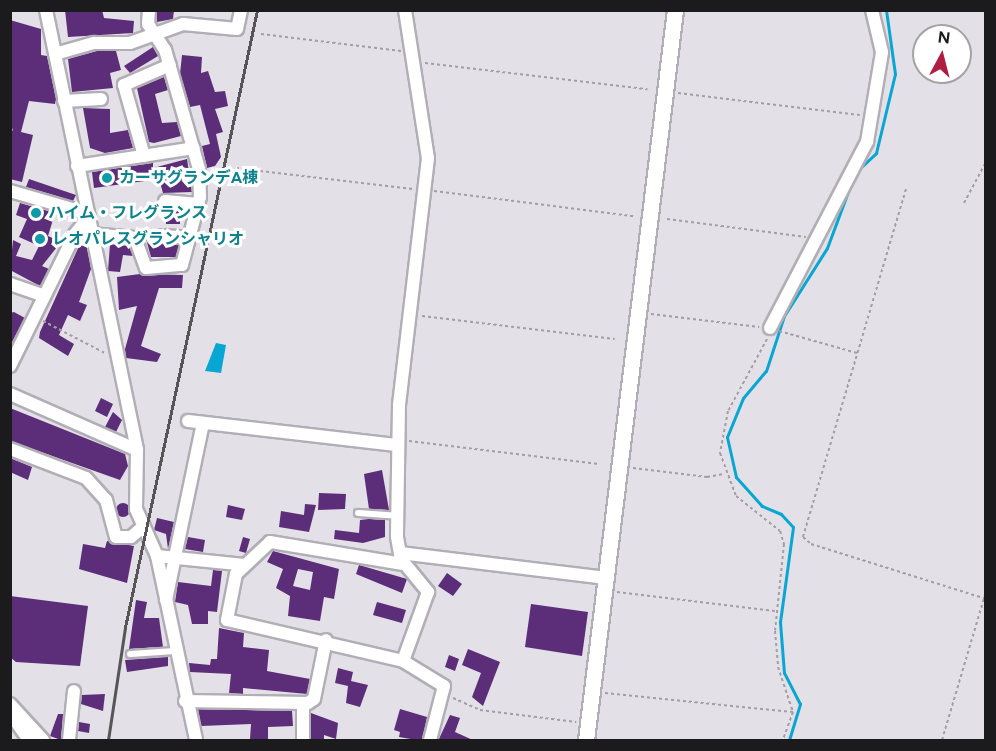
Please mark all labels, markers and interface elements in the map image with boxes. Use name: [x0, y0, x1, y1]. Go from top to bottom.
north arrow: [912, 24, 972, 84]
text: N: [937, 27, 951, 48]
place label: カーサグランデA棟: [119, 168, 258, 188]
marker: カーサグランデA棟: [100, 171, 114, 185]
place label: ハイム・フレグランス: [48, 203, 208, 223]
marker: ハイム・フレグランス: [29, 206, 43, 220]
place label: レオパレスグランシャリオ: [52, 229, 244, 249]
marker: レオパレスグランシャリオ: [33, 232, 47, 246]

